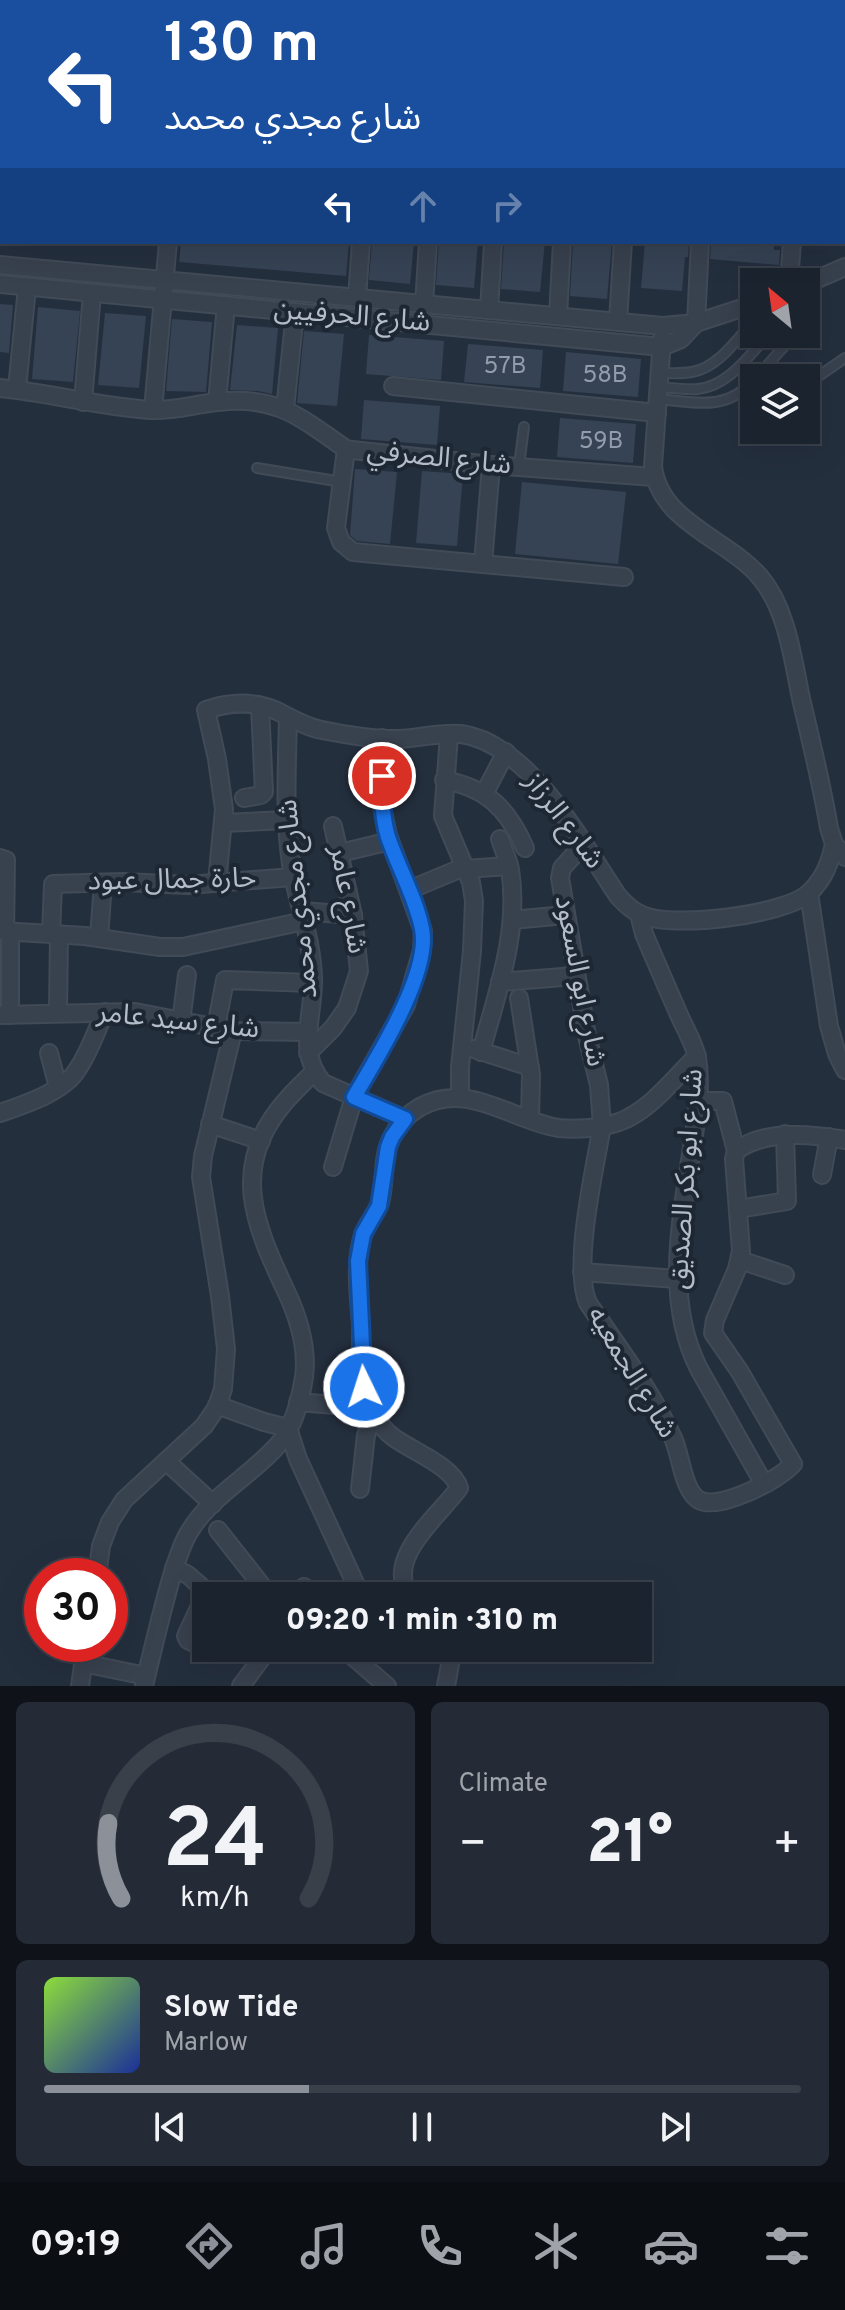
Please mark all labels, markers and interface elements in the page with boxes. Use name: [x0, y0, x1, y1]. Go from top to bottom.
text: 130 m: [164, 11, 319, 81]
icon: left: [32, 32, 136, 136]
text: شارع مجدي محمد: [164, 97, 421, 143]
icon: left: [317, 184, 361, 228]
icon: ahead: [401, 184, 445, 228]
icon: right: [485, 184, 529, 228]
north arrow: [740, 268, 820, 348]
map controls: [740, 268, 820, 444]
street label: شارع الحرفيين: [272, 292, 432, 342]
house number: 57B: [484, 352, 526, 382]
house number: 58B: [582, 361, 628, 391]
button: layers: [740, 364, 820, 444]
house number: 59B: [579, 427, 623, 457]
street label: شارع الصرفي: [365, 434, 513, 485]
pin: [348, 742, 416, 810]
icon: arrive: [360, 754, 404, 798]
street label: شارع الرزاز: [514, 764, 611, 877]
street label: شارع مجدي محمد: [271, 798, 328, 1000]
street label: شارع عامر: [320, 842, 374, 957]
street label: حارة جمال عبود: [87, 862, 257, 900]
street label: شارع ابو السعود: [545, 892, 613, 1070]
street label: شارع سيد عامر: [94, 995, 261, 1048]
street label: شارع ابو بكر الصديق: [661, 1068, 713, 1290]
street label: شارع الجمعيه: [578, 1300, 684, 1446]
position arrow: [322, 1345, 406, 1429]
speed limit sign: 30: [24, 1558, 128, 1662]
text: 09:20 · 1 min · 310 m: [286, 1603, 558, 1640]
text: Climate: [459, 1768, 548, 1801]
text: 24: [163, 1792, 267, 1897]
text: 21°: [587, 1808, 673, 1884]
text: −: [459, 1818, 487, 1874]
text: +: [773, 1818, 801, 1874]
text: km/h: [181, 1881, 250, 1917]
text: Slow Tide: [164, 1990, 298, 2027]
text: Marlow: [164, 2027, 248, 2060]
icon: previous: [148, 2105, 192, 2149]
icon: pause: [400, 2105, 444, 2149]
icon: next: [653, 2105, 697, 2149]
icon: directions: [181, 2218, 237, 2274]
icon: music: [296, 2218, 352, 2274]
icon: phone: [412, 2218, 468, 2274]
icon: climate: [528, 2218, 584, 2274]
icon: car: [643, 2218, 699, 2274]
icon: filters: [759, 2218, 815, 2274]
text: 09:19: [30, 2223, 121, 2269]

